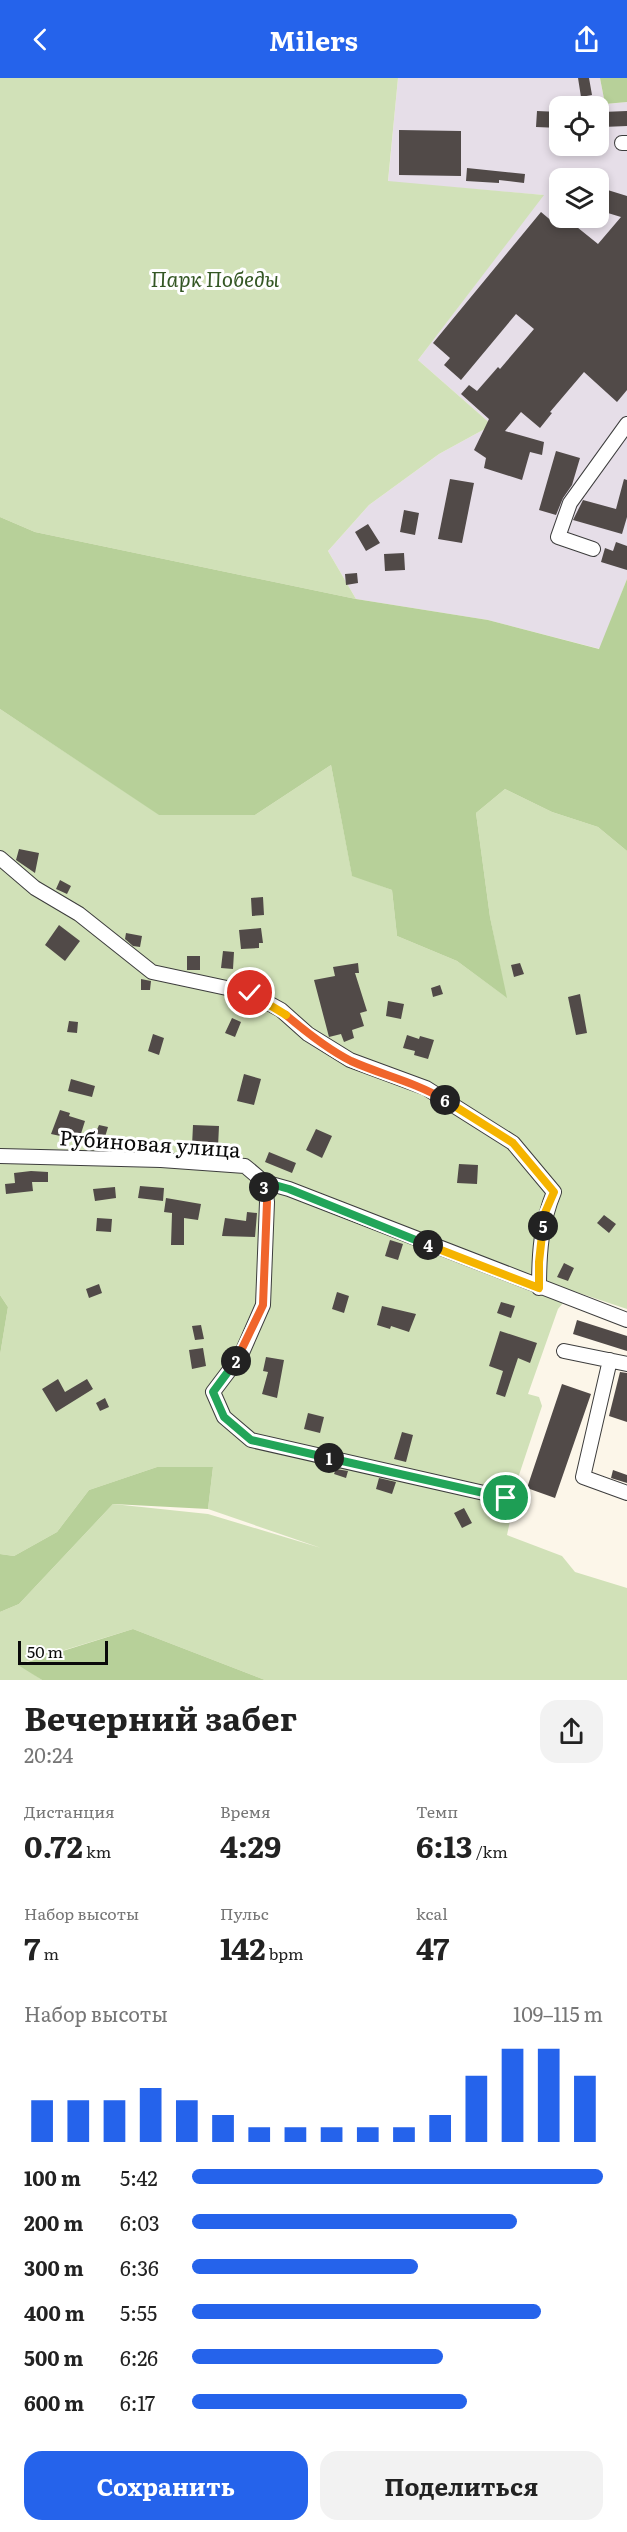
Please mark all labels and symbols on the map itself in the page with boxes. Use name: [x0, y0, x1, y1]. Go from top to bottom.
park label: Парк Победы: [151, 262, 280, 293]
pin: [224, 967, 275, 1018]
pin: 6: [430, 1085, 460, 1115]
street label: Рубиновая улица: [58, 1120, 242, 1164]
pin: 3: [249, 1172, 279, 1202]
pin: 5: [528, 1211, 558, 1241]
pin: 4: [413, 1230, 443, 1260]
pin: 2: [221, 1346, 251, 1376]
pin: 1: [314, 1443, 344, 1473]
pin: [480, 1472, 531, 1523]
scale bar: [18, 1638, 108, 1666]

